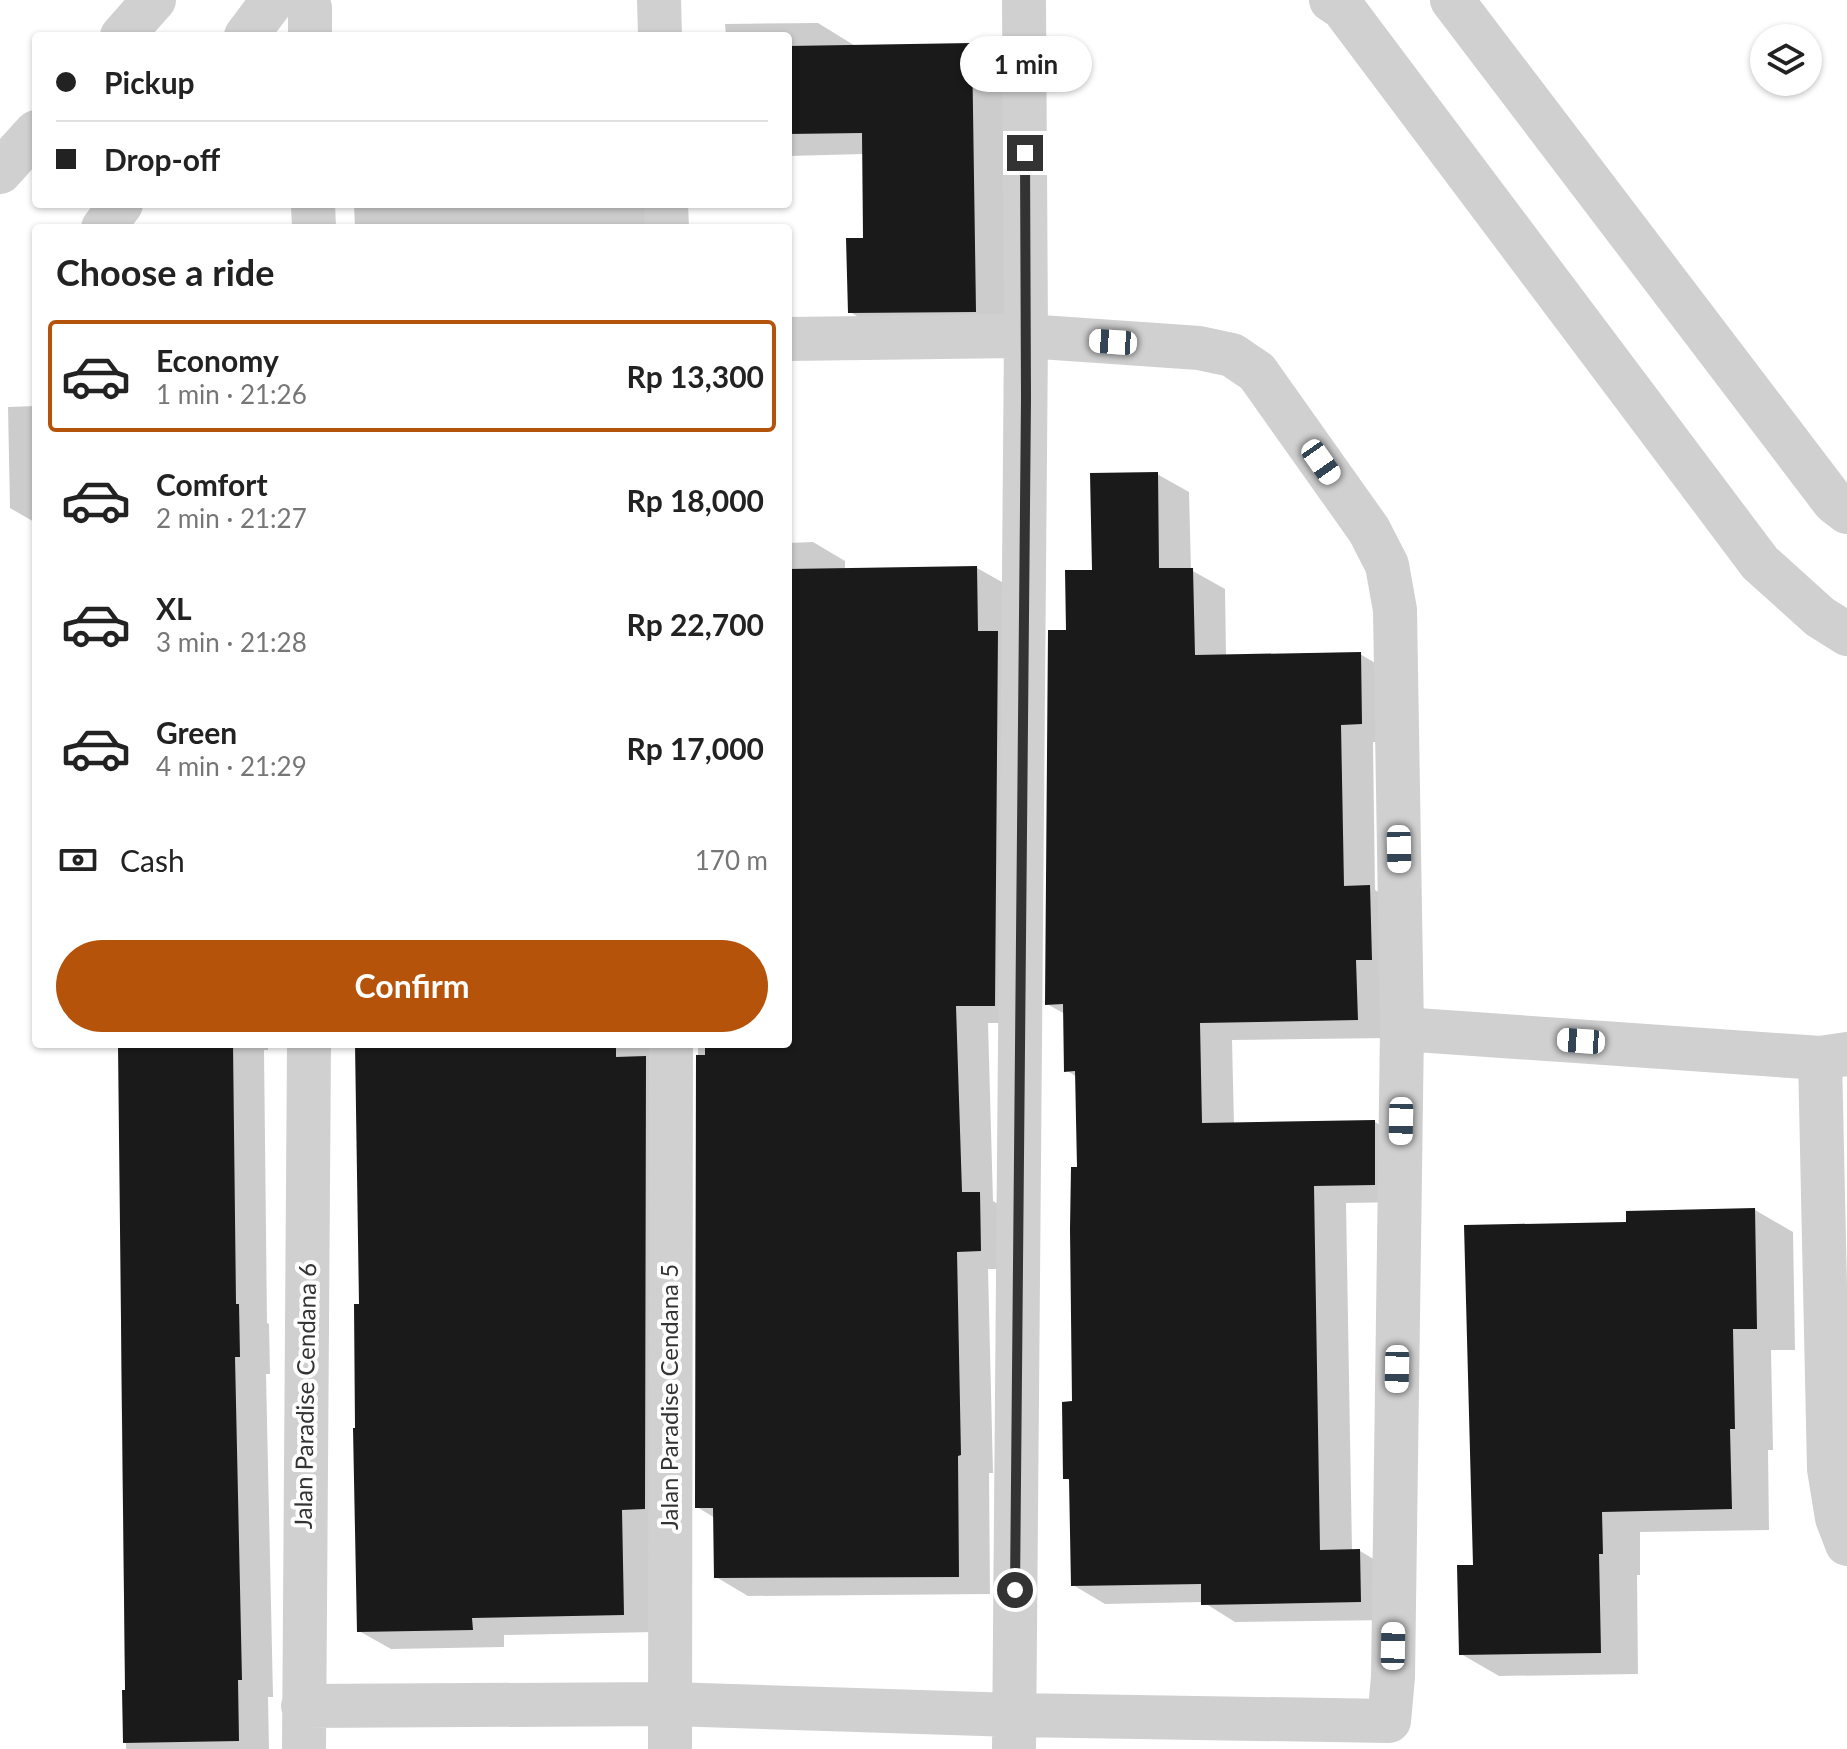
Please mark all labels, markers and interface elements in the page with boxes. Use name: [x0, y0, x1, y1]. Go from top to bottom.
map controls: [1750, 24, 1822, 96]
button: layers: [1750, 24, 1822, 96]
callout: 1 min: [959, 37, 1091, 93]
text: 1 min: [994, 48, 1058, 80]
text: Pickup: [104, 64, 195, 100]
route end: [1007, 135, 1043, 171]
text: Drop-off: [104, 141, 220, 177]
text: Choose a ride: [56, 250, 275, 294]
car: [1088, 328, 1138, 356]
icon: car: [60, 340, 132, 412]
text: Economy: [156, 342, 279, 378]
text: Rp 13,300: [627, 358, 764, 394]
text: 1 min · 21:26: [156, 378, 307, 410]
car: [1297, 435, 1345, 489]
icon: car: [60, 464, 132, 536]
text: Comfort: [156, 466, 268, 502]
text: Rp 18,000: [627, 482, 764, 518]
text: 2 min · 21:27: [156, 502, 307, 534]
icon: car: [60, 588, 132, 660]
text: XL: [156, 590, 192, 626]
text: Rp 22,700: [627, 606, 764, 642]
text: 3 min · 21:28: [156, 626, 307, 658]
icon: car: [60, 712, 132, 784]
text: Green: [156, 714, 237, 750]
text: Rp 17,000: [627, 730, 764, 766]
text: 4 min · 21:29: [156, 750, 307, 782]
car: [1387, 825, 1411, 873]
icon: cash: [56, 838, 100, 882]
text: Cash: [120, 842, 185, 878]
text: 170 m: [695, 844, 768, 876]
button: Confirm: [56, 940, 768, 1032]
car: [1556, 1027, 1606, 1055]
car: [1389, 1097, 1413, 1145]
street label: Jalan Paradise Cendana 6: [288, 1263, 321, 1529]
street label: Jalan Paradise Cendana 5: [654, 1264, 683, 1530]
car: [1385, 1345, 1409, 1393]
route start: [997, 1572, 1033, 1608]
car: [1381, 1622, 1405, 1670]

